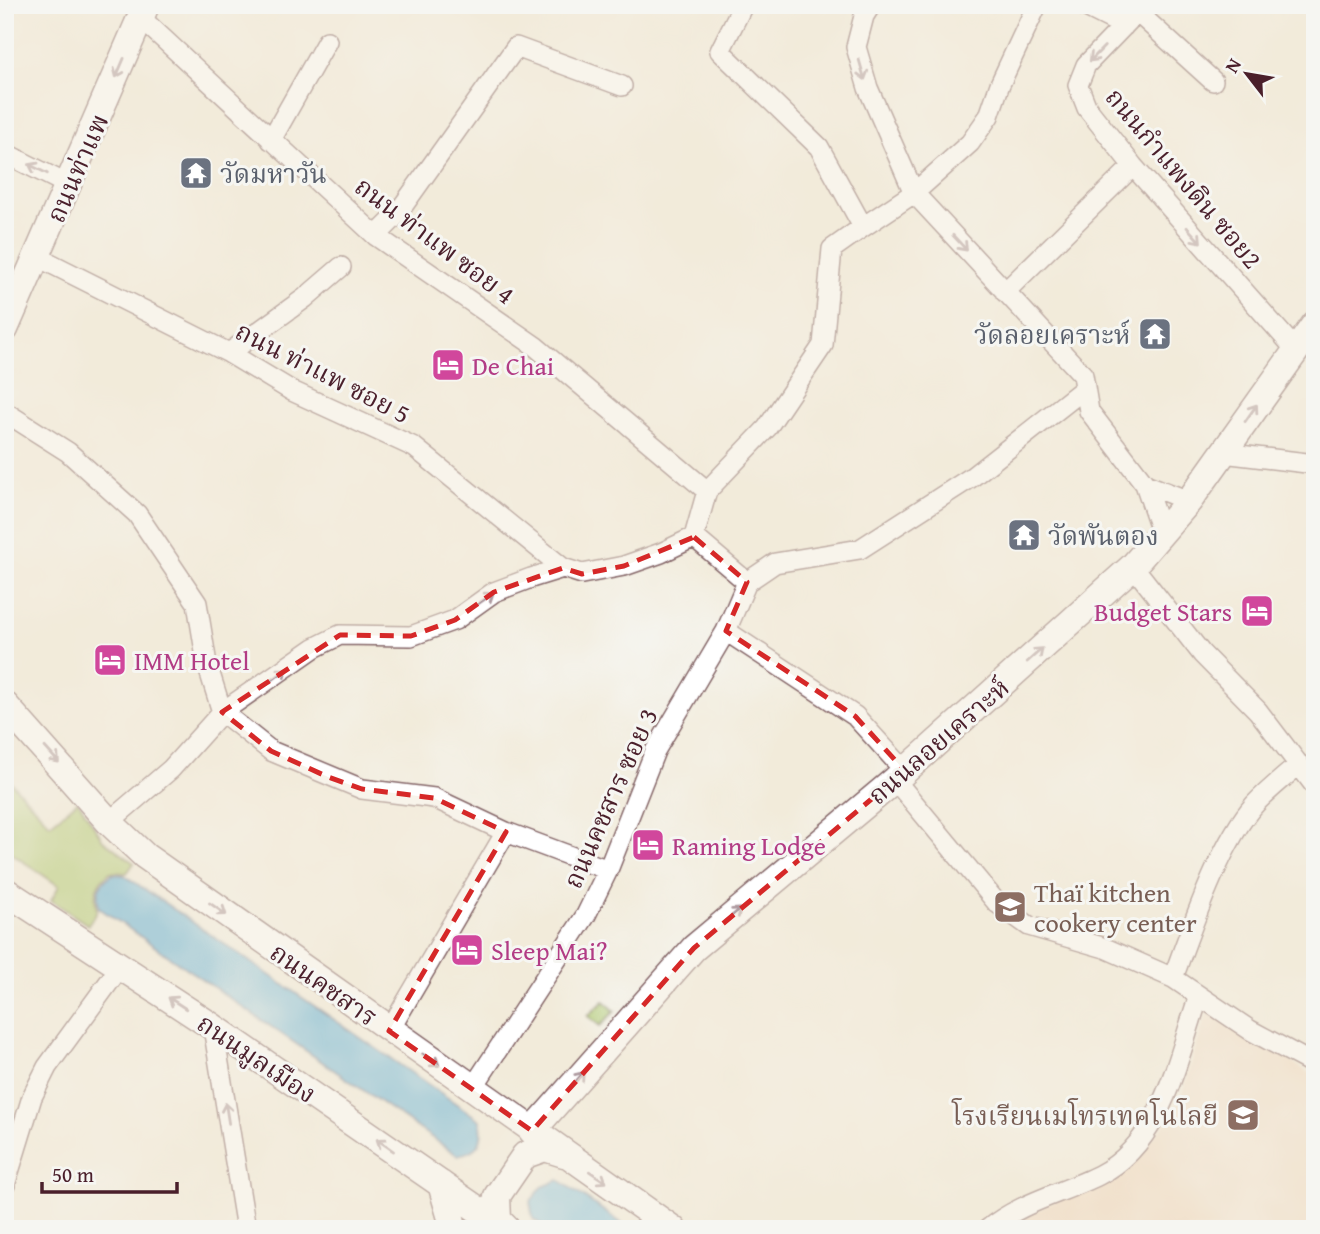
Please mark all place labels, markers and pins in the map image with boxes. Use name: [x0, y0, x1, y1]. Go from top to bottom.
temple icon: วัดมหาวัน: [177, 154, 215, 192]
place label: วัดมหาวัน: [220, 154, 327, 193]
place label: วัดลอยเคราะห์: [974, 315, 1130, 354]
temple icon: วัดลอยเคราะห์: [1136, 315, 1174, 353]
hotel icon: De Chai: [429, 346, 467, 384]
place label: De Chai: [472, 346, 554, 385]
temple icon: วัดพันตอง: [1005, 516, 1043, 554]
place label: วัดพันตอง: [1048, 516, 1159, 555]
place label: Budget Stars: [1094, 592, 1232, 631]
hotel icon: Budget Stars: [1238, 592, 1276, 630]
hotel icon: IMM Hotel: [91, 641, 129, 679]
place label: IMM Hotel: [134, 641, 250, 680]
hotel icon: Raming Lodge: [629, 826, 667, 864]
place label: Raming Lodge: [672, 826, 826, 865]
place label: Thaï kitchen cookery center: [1034, 873, 1197, 942]
school or university icon: Thaï kitchen cookery center: [991, 888, 1029, 926]
hotel icon: Sleep Mai?: [448, 931, 486, 969]
place label: Sleep Mai?: [491, 931, 608, 970]
place label: โรงเรียนเมโทรเทคโนโลยี: [951, 1096, 1218, 1135]
school or university icon: โรงเรียนเมโทรเทคโนโลยี: [1224, 1096, 1262, 1134]

